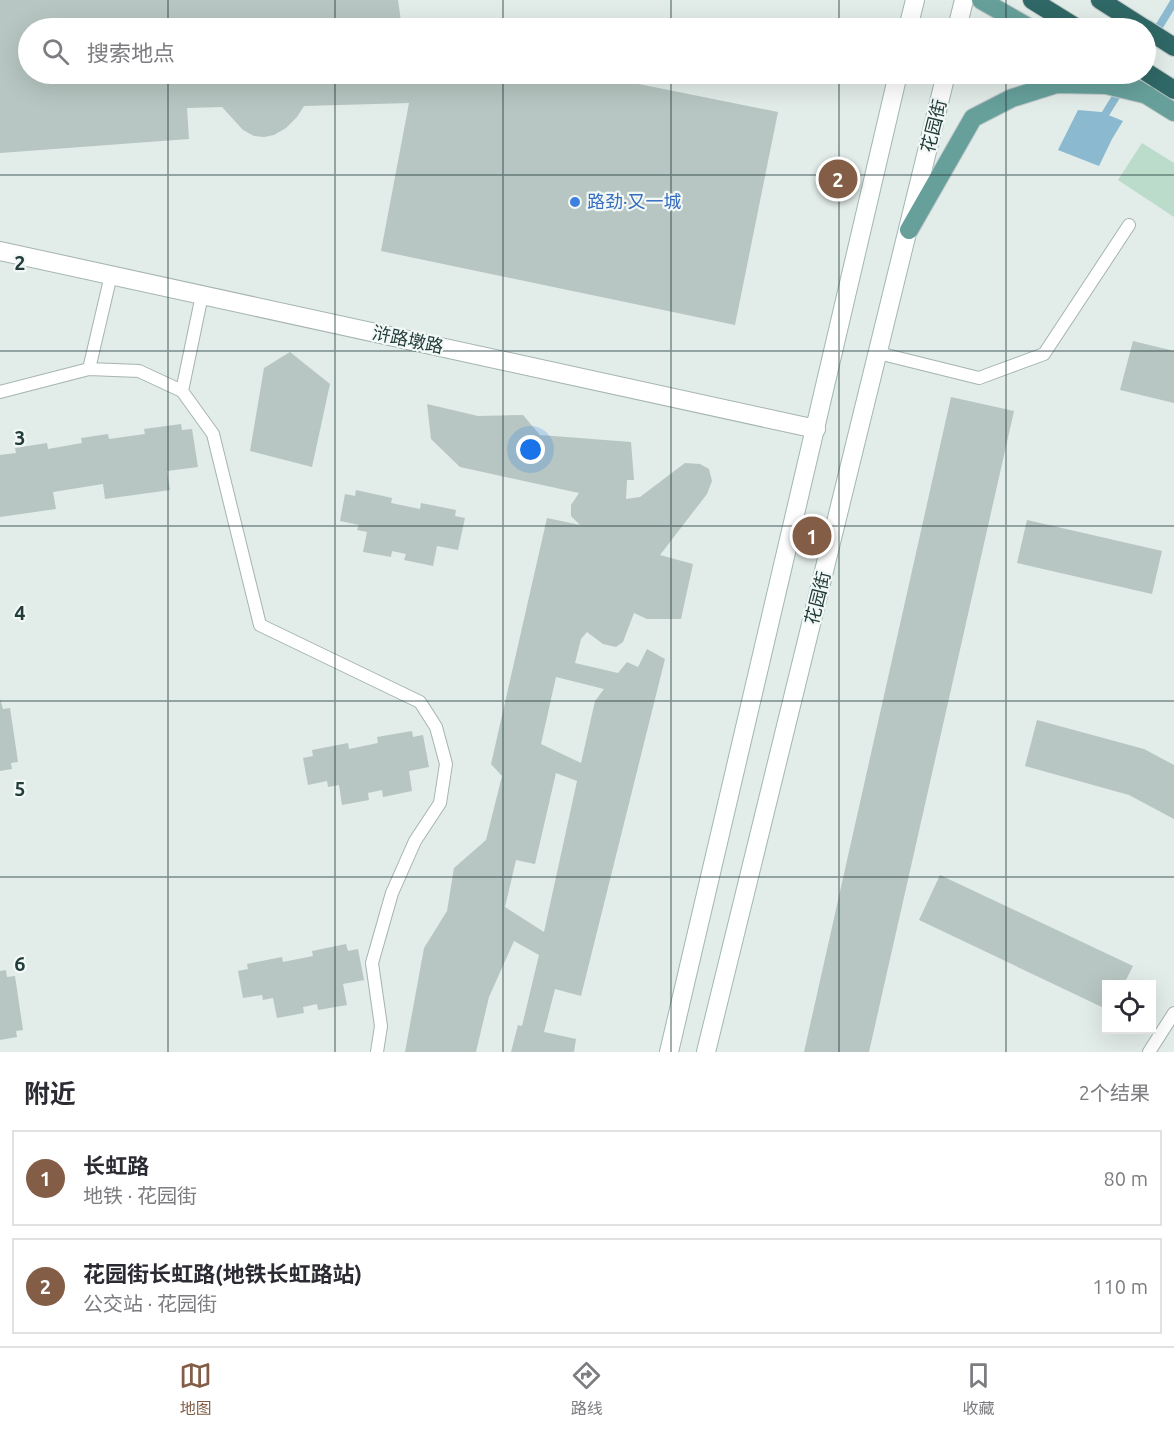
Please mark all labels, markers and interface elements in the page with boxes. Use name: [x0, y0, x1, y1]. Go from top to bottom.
search box: [18, 18, 1156, 84]
icon: search: [39, 35, 72, 68]
text: 搜索地点: [87, 40, 175, 65]
street label: 花园街: [917, 97, 949, 154]
pin: 2: [818, 156, 858, 201]
place label: 路劲·又一城: [587, 191, 681, 211]
marker: 路劲·又一城: [568, 195, 582, 209]
text: 2: [14, 251, 26, 274]
street label: 浒路墩路: [371, 322, 446, 356]
text: 3: [14, 426, 26, 449]
your location: [516, 435, 545, 464]
pin: 1: [792, 514, 832, 558]
street label: 花园街: [801, 569, 833, 626]
text: 4: [14, 601, 26, 624]
text: 5: [14, 777, 26, 800]
text: 6: [14, 952, 26, 975]
map controls: [1102, 980, 1156, 1034]
button: locate: [1102, 980, 1156, 1034]
text: 附近: [24, 1079, 76, 1108]
text: 2个结果: [1079, 1081, 1150, 1104]
text: 长虹路: [83, 1153, 149, 1178]
text: 1: [40, 1167, 51, 1190]
text: 80 m: [1104, 1167, 1148, 1190]
text: 地铁 · 花园街: [83, 1184, 197, 1207]
text: 花园街长虹路(地铁长虹路站): [83, 1261, 362, 1286]
text: 2: [40, 1275, 51, 1298]
text: 110 m: [1092, 1275, 1148, 1298]
text: 公交站 · 花园街: [83, 1292, 217, 1315]
tab: 地图: [179, 1359, 212, 1419]
tab: 路线: [570, 1359, 603, 1419]
tab: 收藏: [962, 1359, 995, 1419]

